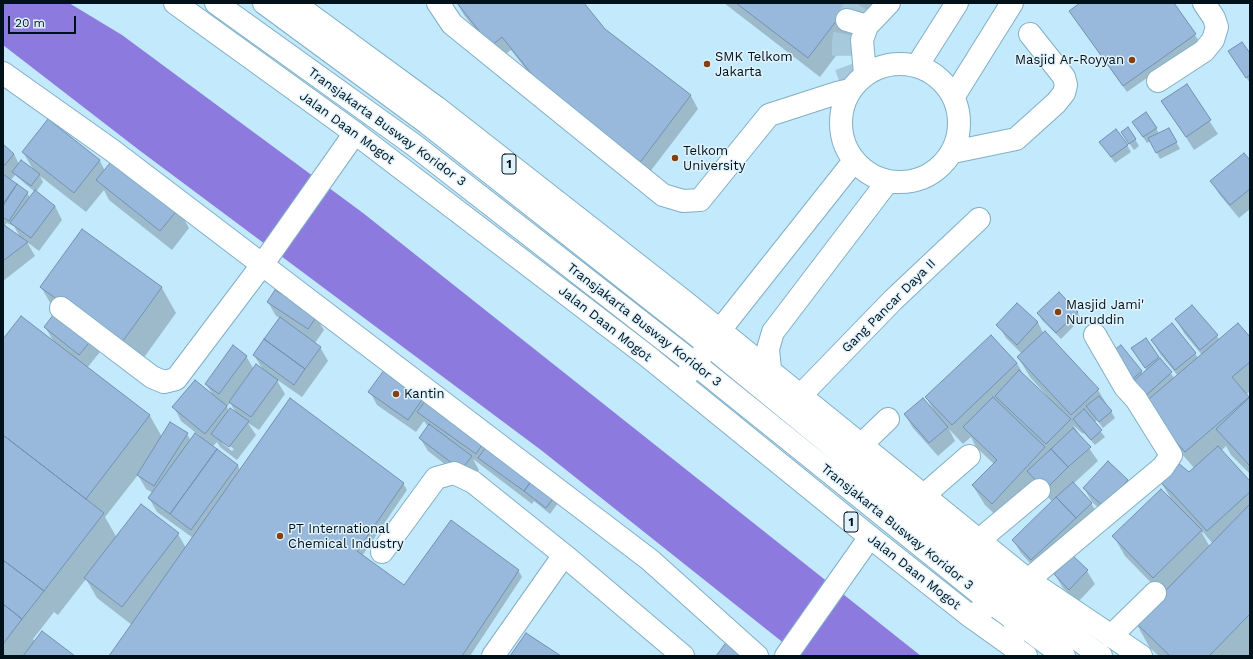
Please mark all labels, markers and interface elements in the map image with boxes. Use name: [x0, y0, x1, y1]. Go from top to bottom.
scale bar: [10, 8, 78, 34]
text: 20 m: [15, 16, 45, 30]
place label: SMK Telkom Jakarta: [715, 49, 793, 80]
place label: Masjid Ar-Royyan: [1015, 52, 1124, 68]
marker: Masjid Ar-Royyan: [1127, 55, 1137, 65]
marker: SMK Telkom Jakarta: [702, 59, 712, 69]
street label: Transjakarta Busway Koridor 3: [305, 64, 469, 190]
street label: Jalan Daan Mogot: [296, 88, 398, 168]
place label: Telkom University: [683, 143, 745, 174]
marker: Telkom University: [670, 153, 680, 163]
road number: 1: [502, 154, 516, 174]
street label: Gang Pancar Daya II: [839, 256, 939, 356]
street label: Transjakarta Busway Koridor 3: [564, 260, 724, 390]
street label: Jalan Daan Mogot: [555, 283, 655, 365]
place label: Masjid Jami' Nuruddin: [1066, 297, 1144, 328]
marker: Masjid Jami' Nuruddin: [1053, 307, 1063, 317]
place label: Kantin: [404, 386, 445, 402]
marker: Kantin: [391, 389, 401, 399]
street label: Transjakarta Busway Koridor 3: [818, 461, 976, 593]
road number: 1: [844, 512, 858, 532]
place label: PT International Chemical Industry: [288, 521, 404, 552]
marker: PT International Chemical Industry: [275, 531, 285, 541]
street label: Jalan Daan Mogot: [864, 531, 964, 613]

